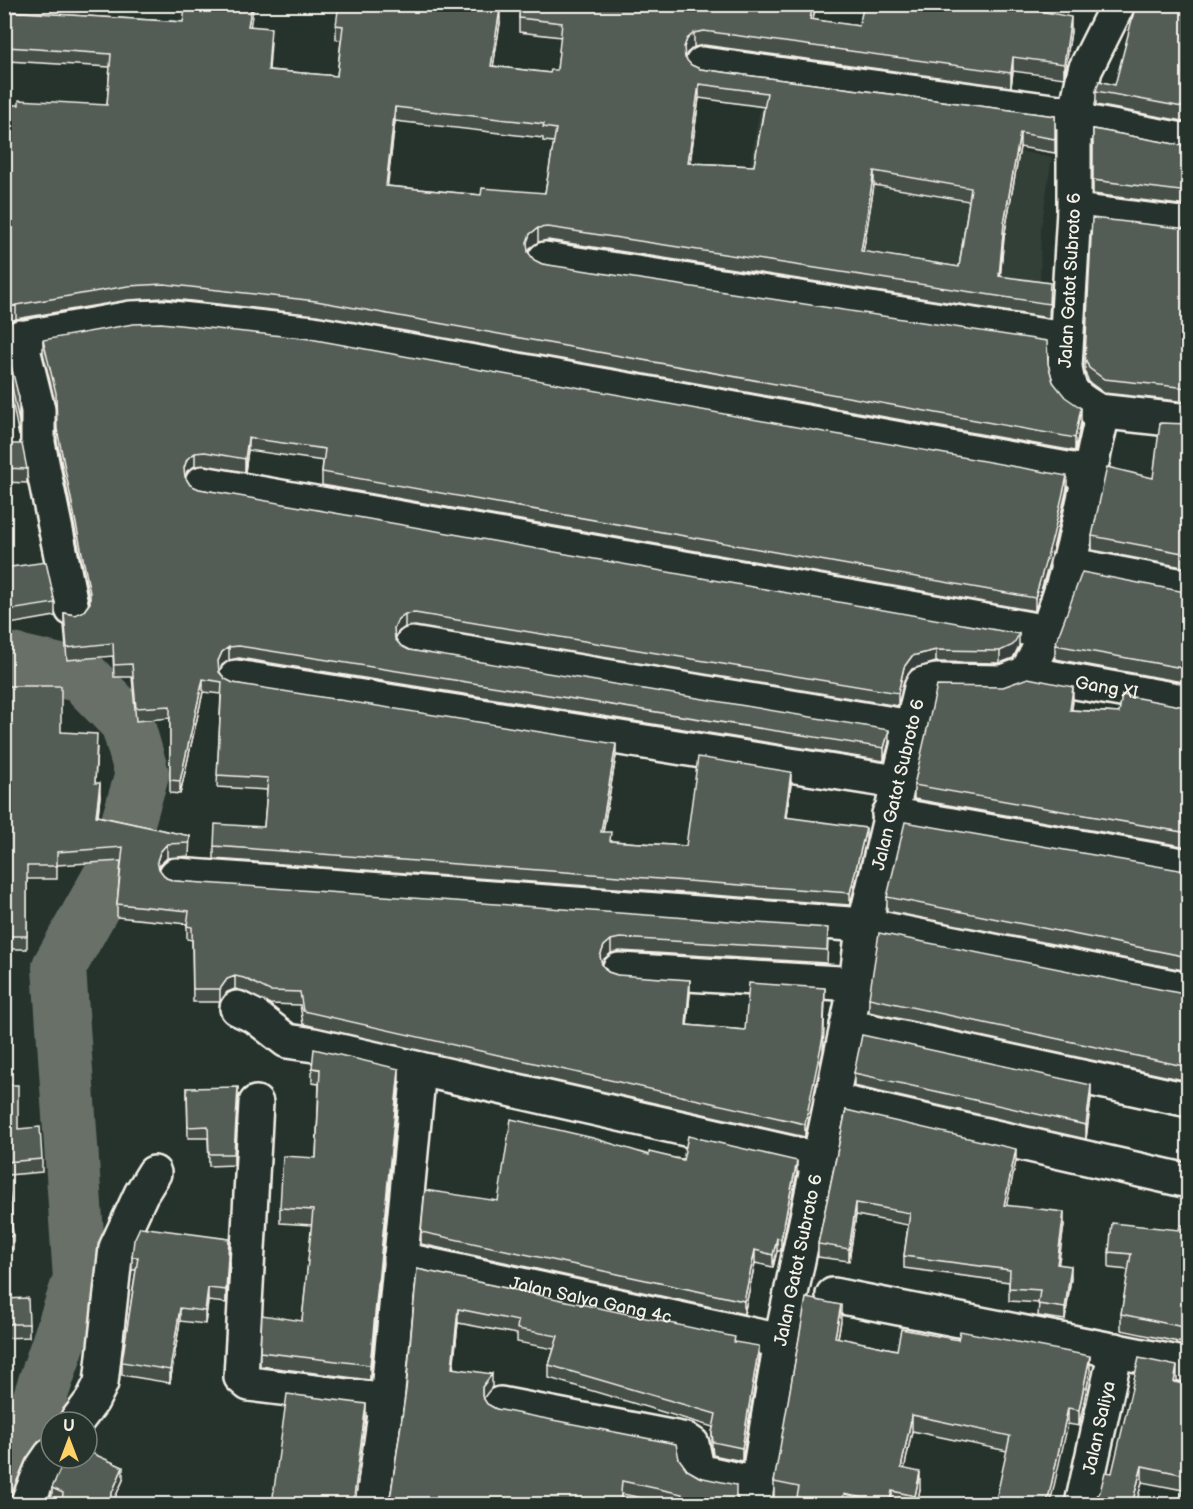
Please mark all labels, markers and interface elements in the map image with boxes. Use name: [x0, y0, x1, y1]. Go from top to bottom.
street label: Jalan Gatot Subroto 6: [1054, 193, 1085, 369]
street label: Gang XI: [1073, 671, 1140, 703]
street label: Jalan Gatot Subroto 6: [867, 697, 929, 872]
street label: Jalan Gatot Subroto 6: [770, 1172, 826, 1348]
street label: Jalan Salya Gang 4c: [508, 1272, 674, 1328]
street label: Jalan Saliya: [1078, 1379, 1119, 1477]
north arrow: [39, 1410, 99, 1470]
text: U: [63, 1417, 75, 1436]

